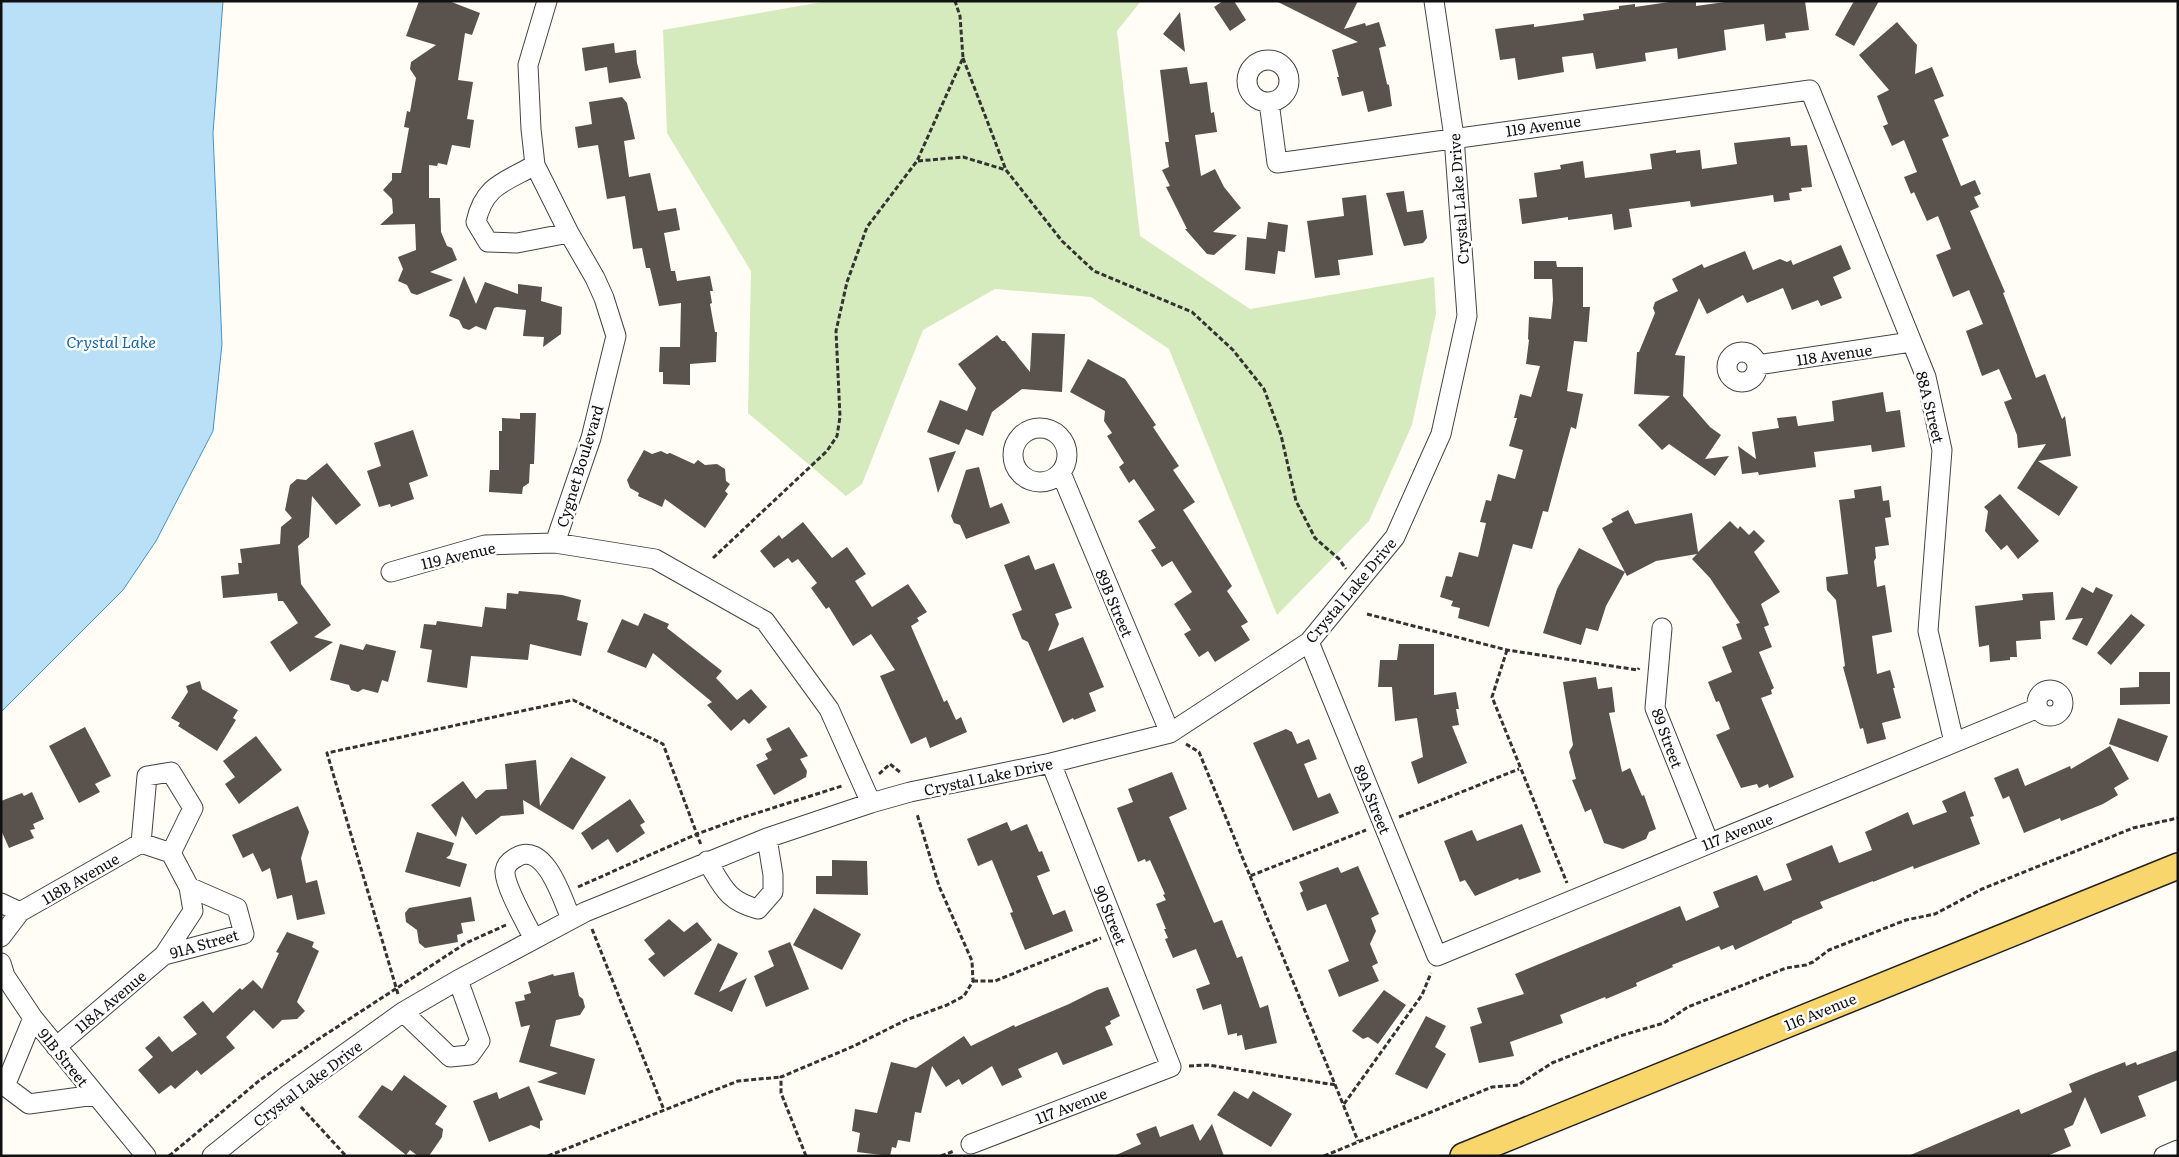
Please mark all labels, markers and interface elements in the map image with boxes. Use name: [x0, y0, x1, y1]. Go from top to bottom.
street label: 119 Avenue: [1504, 108, 1582, 142]
street label: Crystal Lake Drive: [1442, 132, 1474, 265]
water label: Crystal Lake: [66, 329, 156, 353]
street label: 118 Avenue: [1795, 337, 1874, 371]
street label: 88A Street: [1911, 369, 1951, 445]
street label: Cygnet Boulevard: [549, 402, 609, 530]
street label: Crystal Lake Drive: [1299, 532, 1401, 648]
street label: 119 Avenue: [419, 535, 498, 575]
street label: 89B Street: [1090, 565, 1140, 641]
street label: 89 Street: [1647, 705, 1689, 771]
street label: Crystal Lake Drive: [921, 751, 1055, 801]
street label: 89A Street: [1349, 761, 1397, 837]
street label: 117 Avenue: [1698, 806, 1776, 856]
street label: 118B Avenue: [37, 846, 123, 909]
street label: 90 Street: [1089, 882, 1133, 948]
street label: 91A Street: [167, 922, 241, 964]
street label: 118A Avenue: [69, 964, 151, 1038]
street label: 116 Avenue: [1780, 986, 1860, 1036]
street label: 91B Street: [33, 1023, 95, 1091]
street label: Crystal Lake Drive: [248, 1034, 367, 1132]
street label: 117 Avenue: [1032, 1081, 1110, 1129]

